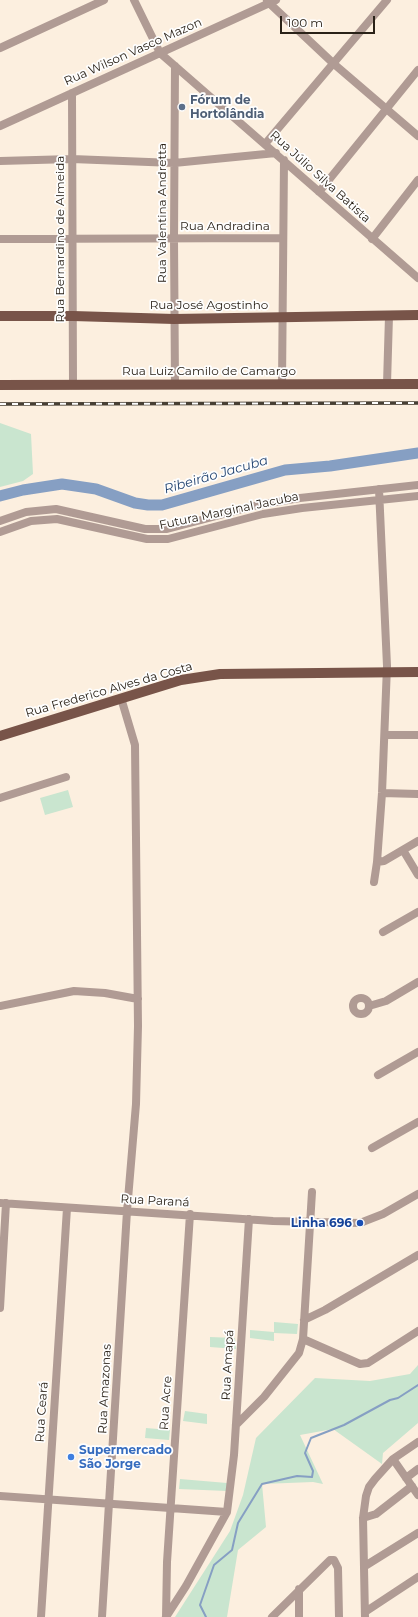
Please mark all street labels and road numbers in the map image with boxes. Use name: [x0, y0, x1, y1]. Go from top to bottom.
street label: Rua Wilson Vasco Mazon: [62, 15, 204, 89]
street label: Rua Júlio Silva Batista: [267, 128, 373, 226]
street label: Rua Valentina Andretta: [155, 143, 169, 283]
street label: Rua Bernardino de Almeida: [53, 156, 67, 322]
street label: Rua Andradina: [180, 219, 270, 233]
street label: Rua José Agostinho: [150, 298, 268, 312]
street label: Rua Luiz Camilo de Camargo: [122, 364, 296, 378]
street label: Futura Marginal Jacuba: [158, 489, 300, 533]
street label: Rua Frederico Alves da Costa: [24, 659, 194, 721]
street label: Rua Paraná: [120, 1192, 190, 1210]
street label: Rua Amapá: [219, 1329, 237, 1401]
street label: Rua Amazonas: [95, 1344, 115, 1434]
street label: Rua Acre: [157, 1375, 175, 1431]
street label: Rua Ceará: [33, 1381, 51, 1443]

